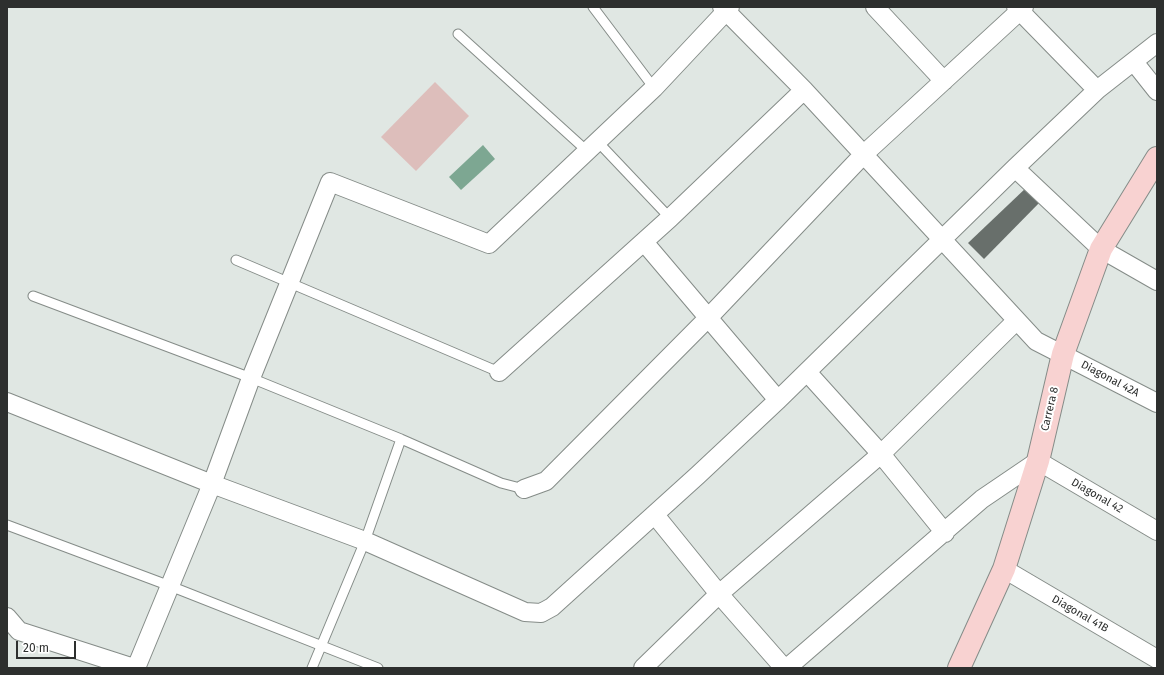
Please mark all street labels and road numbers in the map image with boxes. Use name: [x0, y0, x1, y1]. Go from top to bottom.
street label: Diagonal 42A: [1079, 358, 1141, 400]
street label: Carrera 8: [1039, 386, 1061, 432]
street label: Diagonal 42: [1069, 476, 1125, 516]
street label: Diagonal 41B: [1049, 592, 1111, 636]

